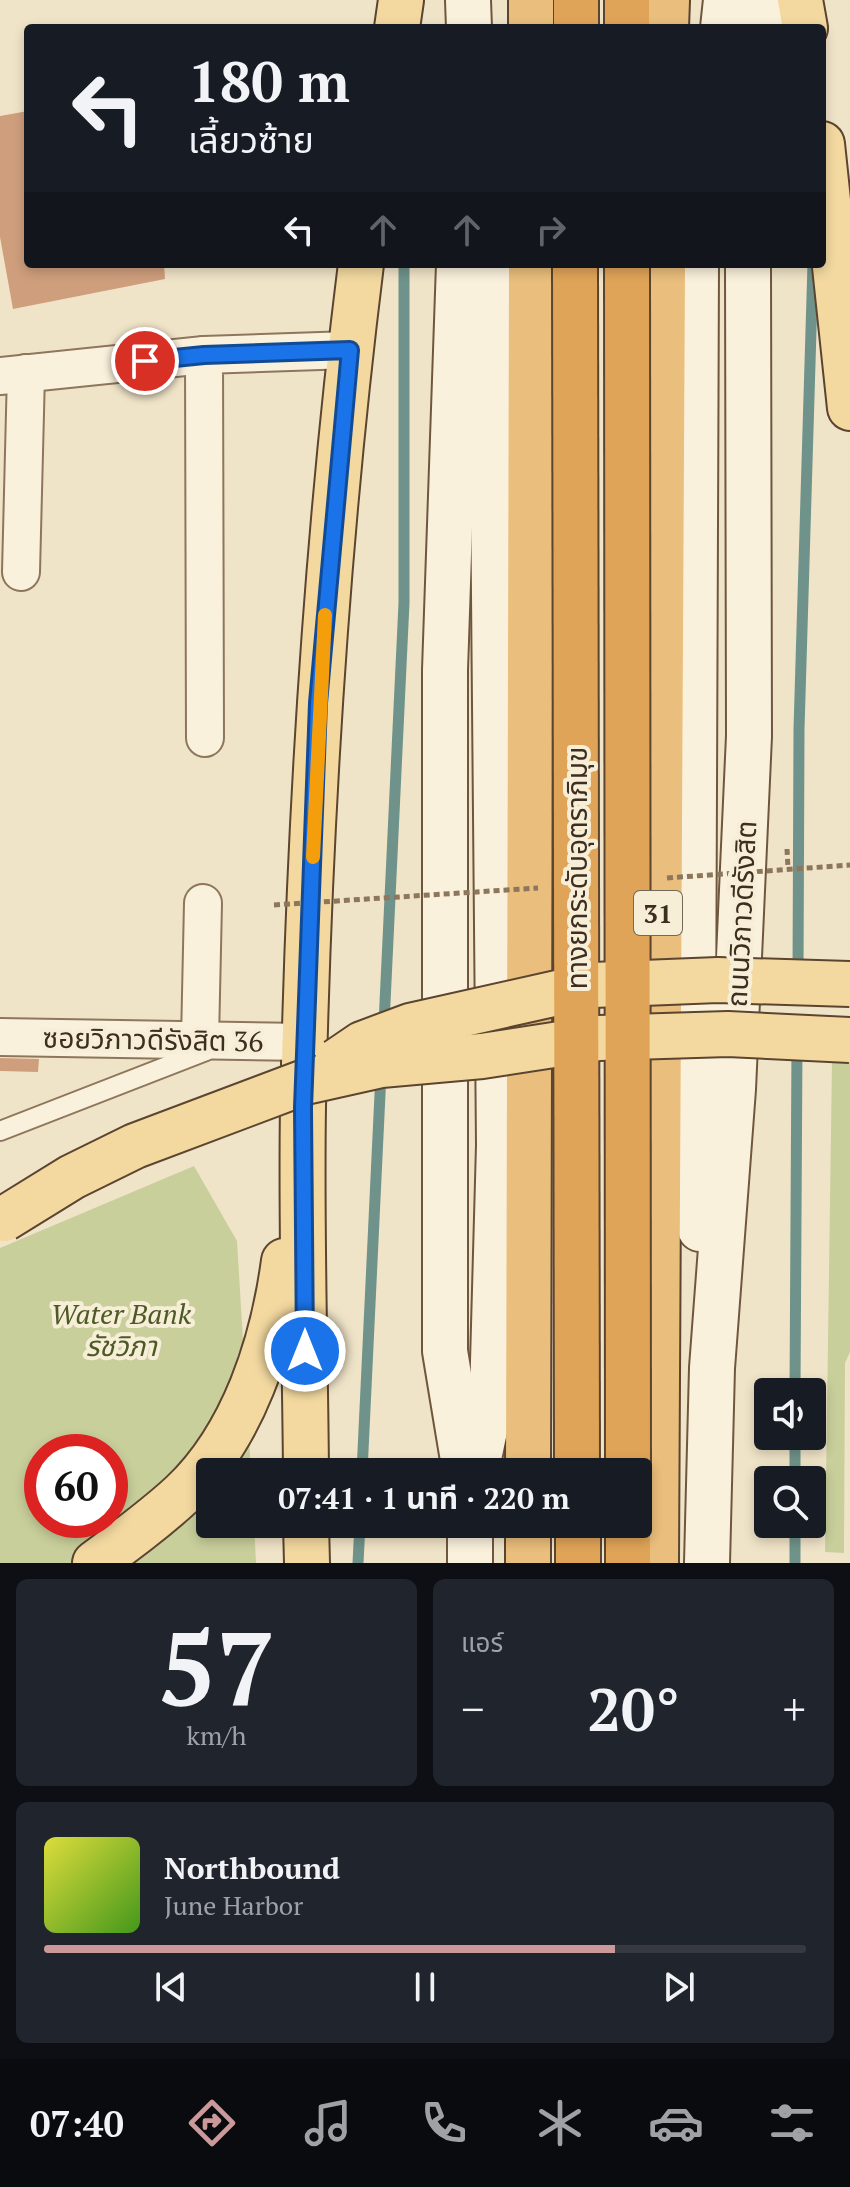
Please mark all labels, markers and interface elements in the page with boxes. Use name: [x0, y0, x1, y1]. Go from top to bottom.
text: 180 m: [188, 44, 350, 118]
icon: left: [56, 56, 160, 160]
text: เลี้ยวซ้าย: [188, 116, 314, 163]
icon: left: [277, 208, 321, 252]
icon: ahead: [361, 208, 405, 252]
icon: ahead: [445, 208, 489, 252]
icon: right: [529, 208, 573, 252]
pin: [111, 327, 179, 395]
icon: arrive: [123, 339, 167, 383]
street label: ทางยกระดับอุตราภิมุข: [558, 747, 595, 989]
street label: ถนนวิภาวดีรังสิต: [718, 820, 764, 1008]
road number: 31: [634, 891, 682, 935]
street label: ซอยวิภาวดีรังสิต 36: [42, 1019, 264, 1059]
park label: Water Bank รัชวิภา: [51, 1295, 192, 1364]
position arrow: [263, 1309, 347, 1393]
map controls: [754, 1378, 826, 1538]
button: sound: [754, 1378, 826, 1450]
speed limit sign: 60: [24, 1434, 128, 1538]
button: search: [754, 1466, 826, 1538]
text: 07:41 · 1 นาที · 220 m: [278, 1478, 570, 1518]
text: 57: [158, 1597, 275, 1735]
text: แอร์: [461, 1625, 503, 1659]
text: 20°: [587, 1669, 680, 1748]
text: −: [461, 1679, 484, 1738]
text: +: [783, 1679, 806, 1738]
text: km/h: [186, 1718, 247, 1752]
text: Northbound: [164, 1848, 340, 1888]
text: June Harbor: [164, 1888, 303, 1922]
icon: previous: [149, 1965, 193, 2009]
icon: pause: [403, 1965, 447, 2009]
icon: next: [657, 1965, 701, 2009]
icon: directions: [184, 2095, 240, 2151]
icon: music: [300, 2095, 356, 2151]
icon: phone: [416, 2095, 472, 2151]
icon: climate: [532, 2095, 588, 2151]
icon: car: [648, 2095, 704, 2151]
icon: filters: [764, 2095, 820, 2151]
text: 07:40: [30, 2100, 124, 2147]

